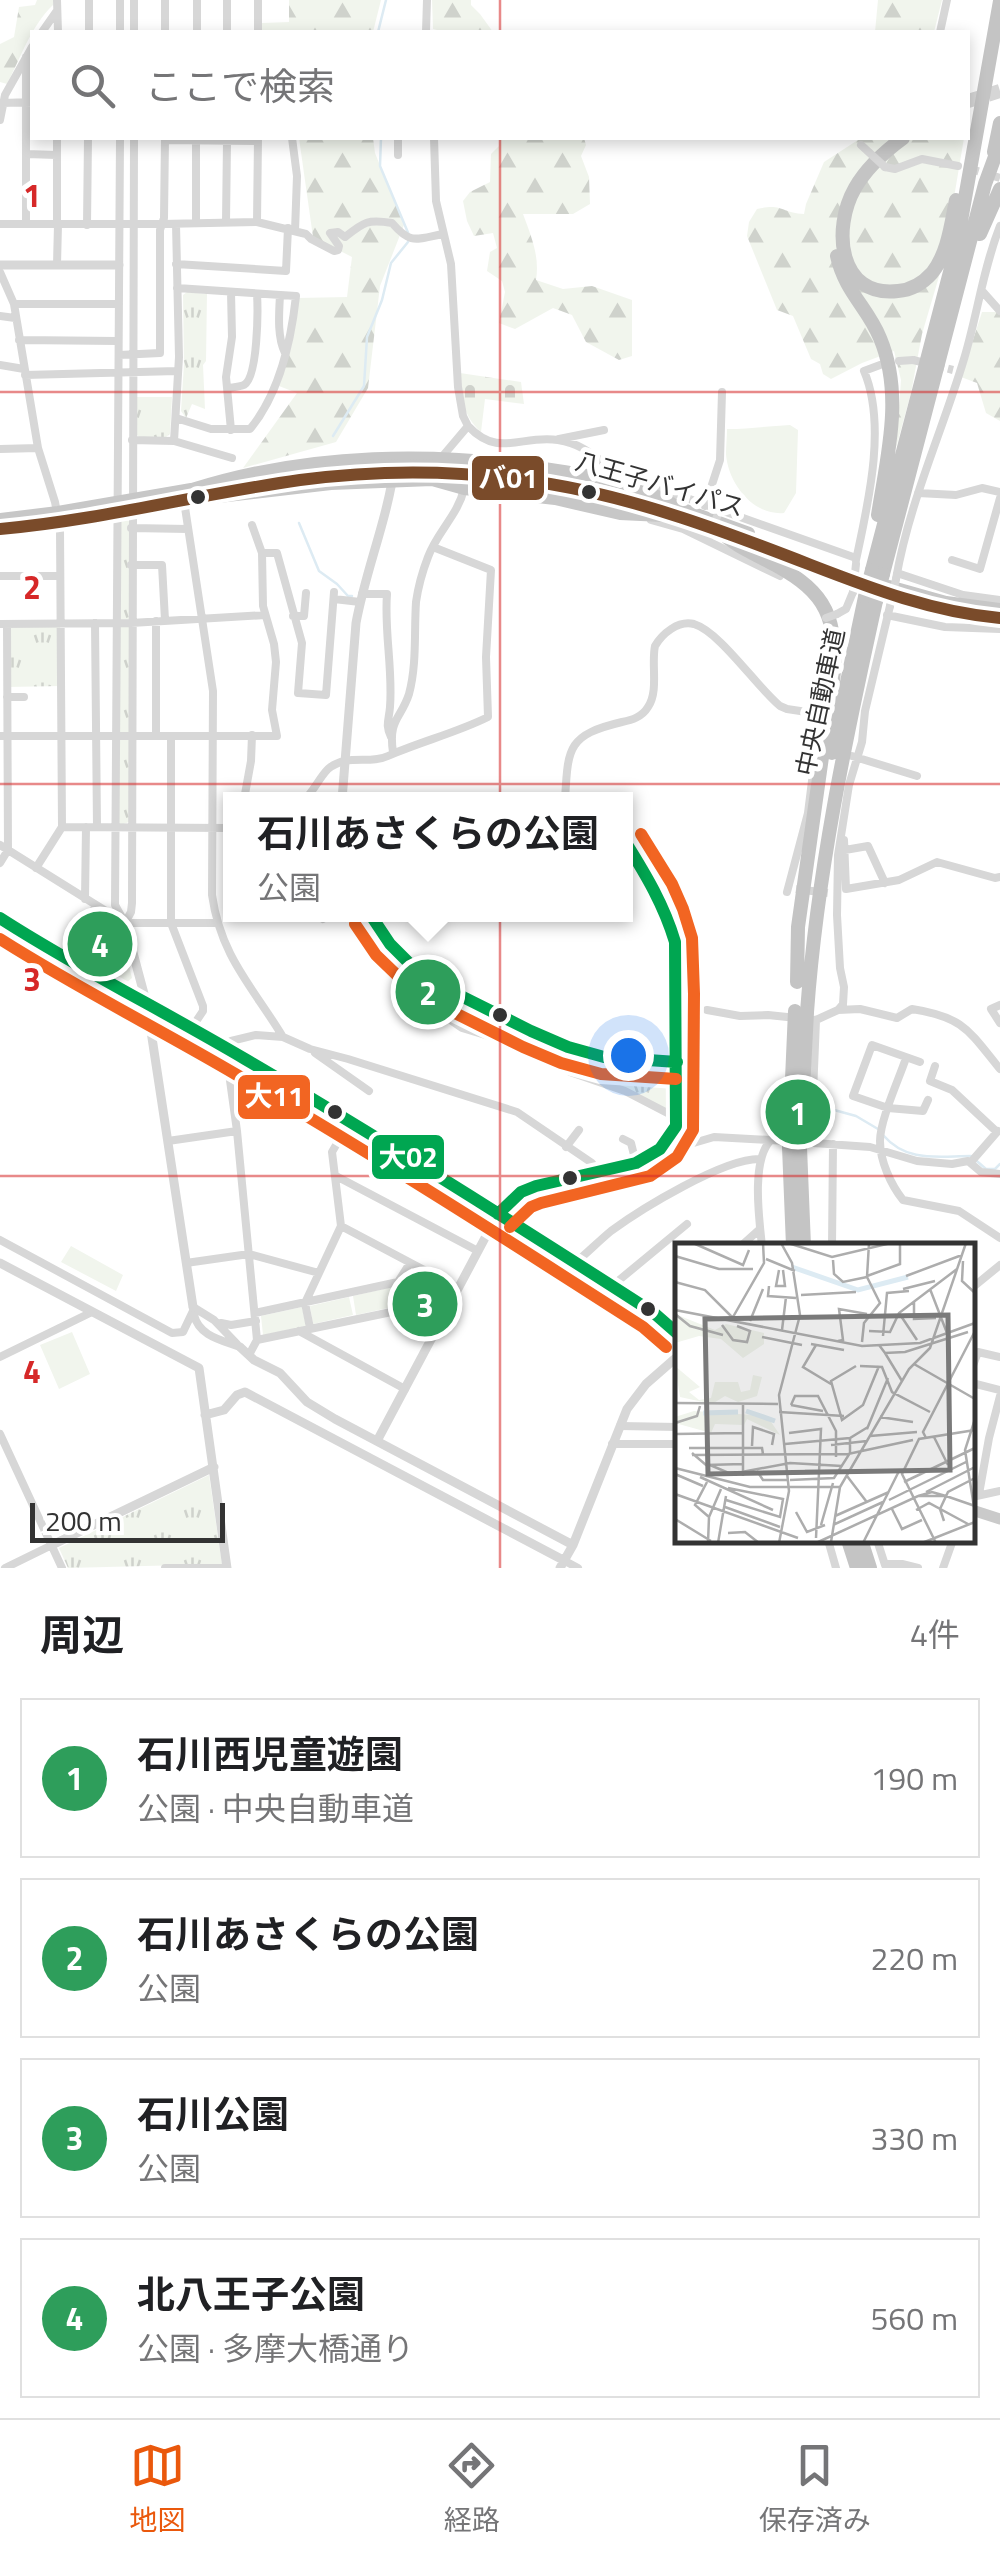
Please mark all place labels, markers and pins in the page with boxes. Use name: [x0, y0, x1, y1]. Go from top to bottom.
unlabelled marker: [579, 482, 599, 502]
unlabelled marker: [188, 487, 208, 507]
pin: 4: [68, 906, 132, 982]
pin: 2: [396, 954, 460, 1030]
unlabelled marker: [490, 1005, 510, 1025]
pin: 1: [766, 1074, 830, 1150]
unlabelled marker: [325, 1102, 345, 1122]
unlabelled marker: [560, 1168, 580, 1188]
pin: 3: [392, 1266, 458, 1342]
unlabelled marker: [638, 1299, 658, 1319]

